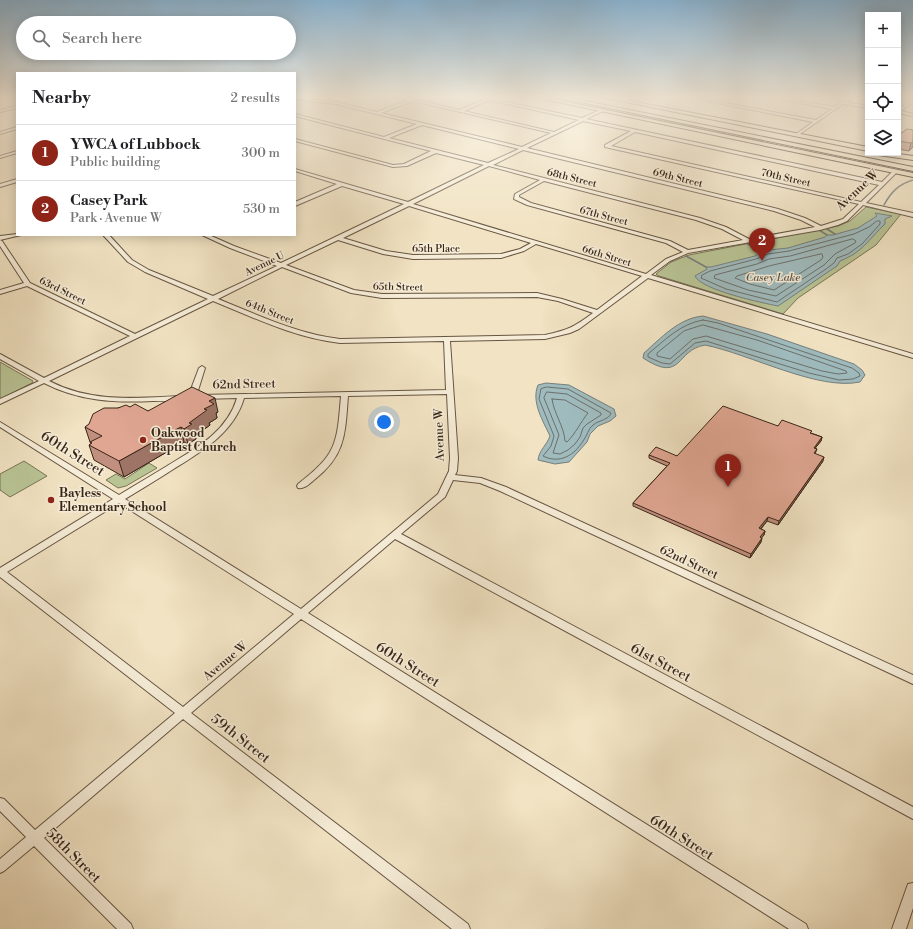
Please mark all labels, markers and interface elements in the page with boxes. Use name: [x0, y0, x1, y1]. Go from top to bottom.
map controls: [865, 12, 901, 156]
button: +: [865, 12, 901, 48]
search box: [16, 16, 296, 60]
icon: search: [30, 27, 52, 49]
text: Search here: [62, 29, 142, 48]
button: −: [865, 48, 901, 84]
button: locate: [865, 84, 901, 120]
text: Nearby: [32, 87, 91, 109]
text: 2 results: [231, 90, 280, 106]
button: layers: [865, 120, 901, 156]
text: YWCA of Lubbock: [70, 135, 201, 154]
text: 1: [42, 145, 48, 161]
text: 300 m: [242, 145, 280, 161]
text: Public building: [70, 154, 160, 170]
street label: 68th Street: [546, 166, 598, 190]
street label: 69th Street: [652, 166, 704, 190]
street label: 70th Street: [760, 166, 812, 190]
street label: Avenue W: [832, 166, 883, 215]
text: Casey Park: [70, 191, 148, 210]
text: 2: [41, 201, 49, 217]
text: 530 m: [243, 201, 280, 217]
street label: 67th Street: [578, 204, 630, 228]
text: Park · Avenue W: [70, 210, 162, 226]
pin: 2: [749, 228, 775, 261]
street label: 65th Place: [412, 243, 460, 255]
street label: 66th Street: [581, 243, 633, 269]
street label: Avenue U: [242, 249, 287, 279]
water label: Casey Lake: [746, 271, 800, 285]
street label: 63rd Street: [37, 274, 88, 308]
street label: 65th Street: [373, 281, 424, 293]
street label: 64th Street: [244, 297, 296, 327]
street label: 62nd Street: [212, 376, 276, 393]
street label: Avenue W: [431, 407, 448, 463]
your location: [374, 412, 394, 432]
place label: Oakwood Baptist Church: [151, 426, 237, 455]
street label: 60th Street: [37, 427, 108, 481]
marker: Oakwood Baptist Church: [138, 435, 148, 445]
pin: 1: [715, 454, 741, 487]
place label: Bayless Elementary School: [59, 486, 166, 515]
marker: Bayless Elementary School: [46, 495, 56, 505]
street label: 62nd Street: [657, 542, 721, 583]
street label: Avenue W: [199, 638, 251, 685]
street label: 60th Street: [372, 638, 443, 692]
street label: 61st Street: [627, 639, 694, 686]
street label: 59th Street: [207, 710, 274, 768]
street label: 60th Street: [646, 811, 717, 865]
street label: 58th Street: [42, 824, 105, 887]

